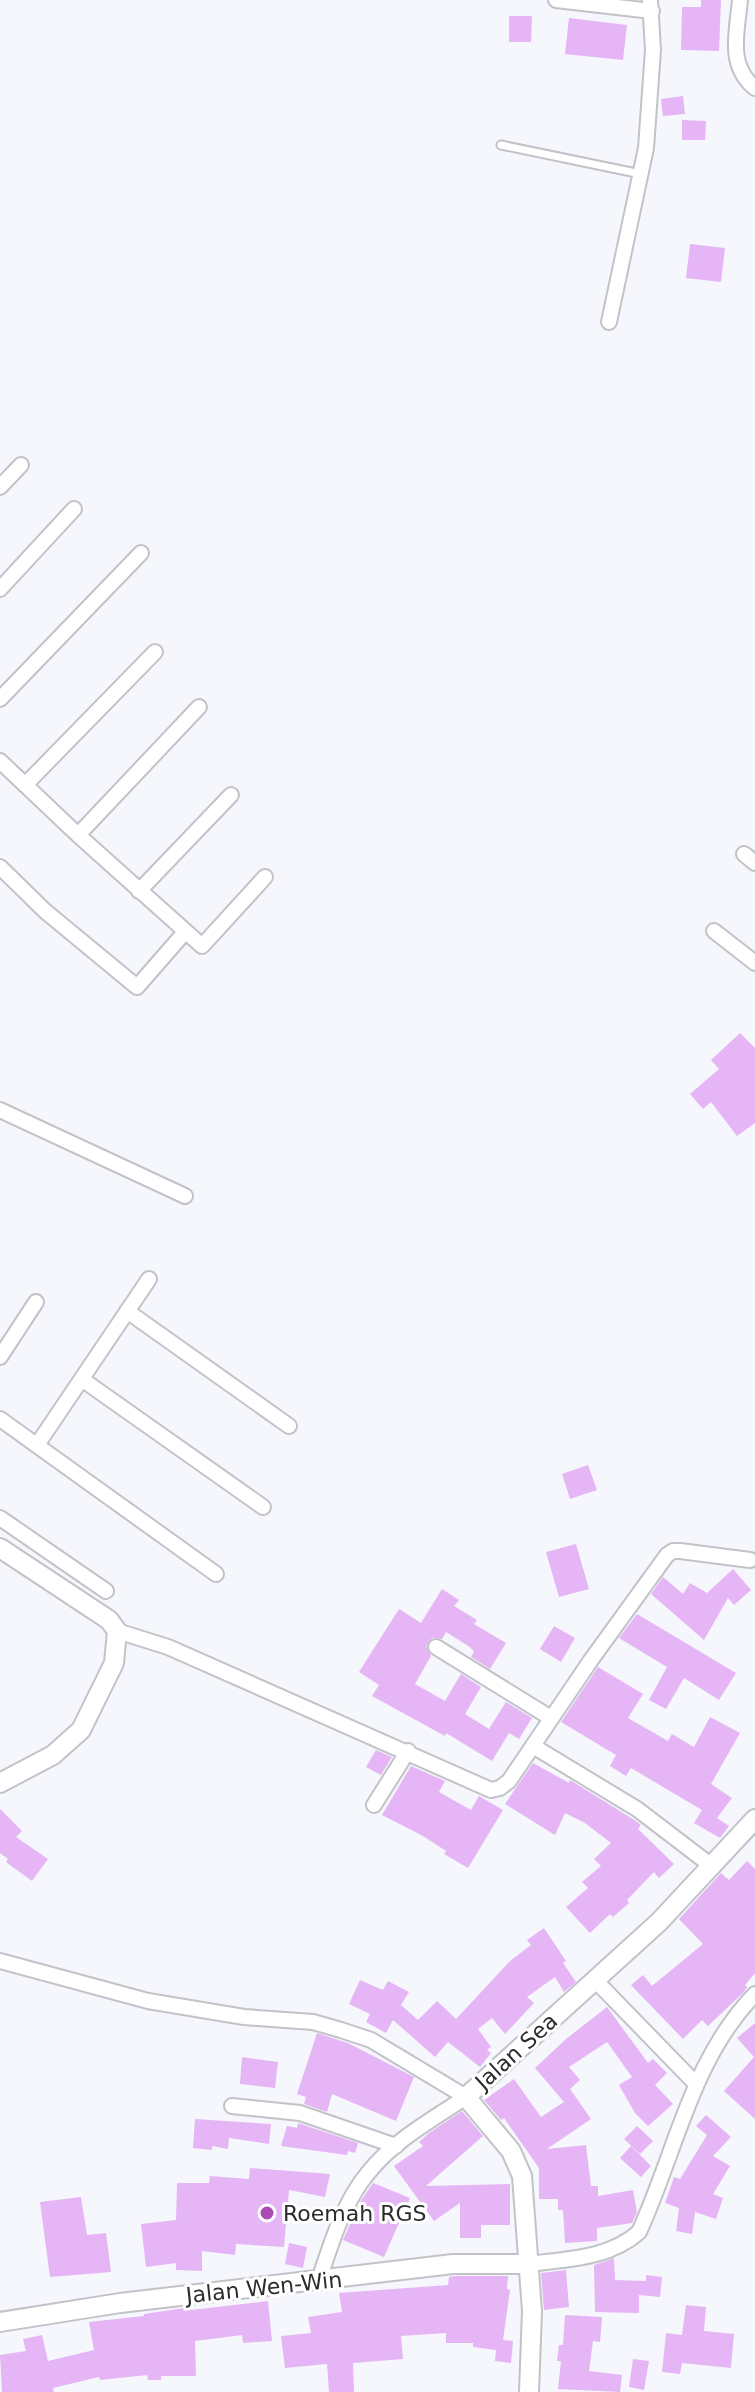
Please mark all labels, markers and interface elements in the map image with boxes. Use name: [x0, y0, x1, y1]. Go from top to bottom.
street label: Jalan Sea: [469, 2008, 562, 2096]
place label: Roemah RGS: [283, 2201, 426, 2226]
marker: Roemah RGS: [258, 2204, 276, 2222]
street label: Jalan Wen-Win: [183, 2267, 343, 2308]

